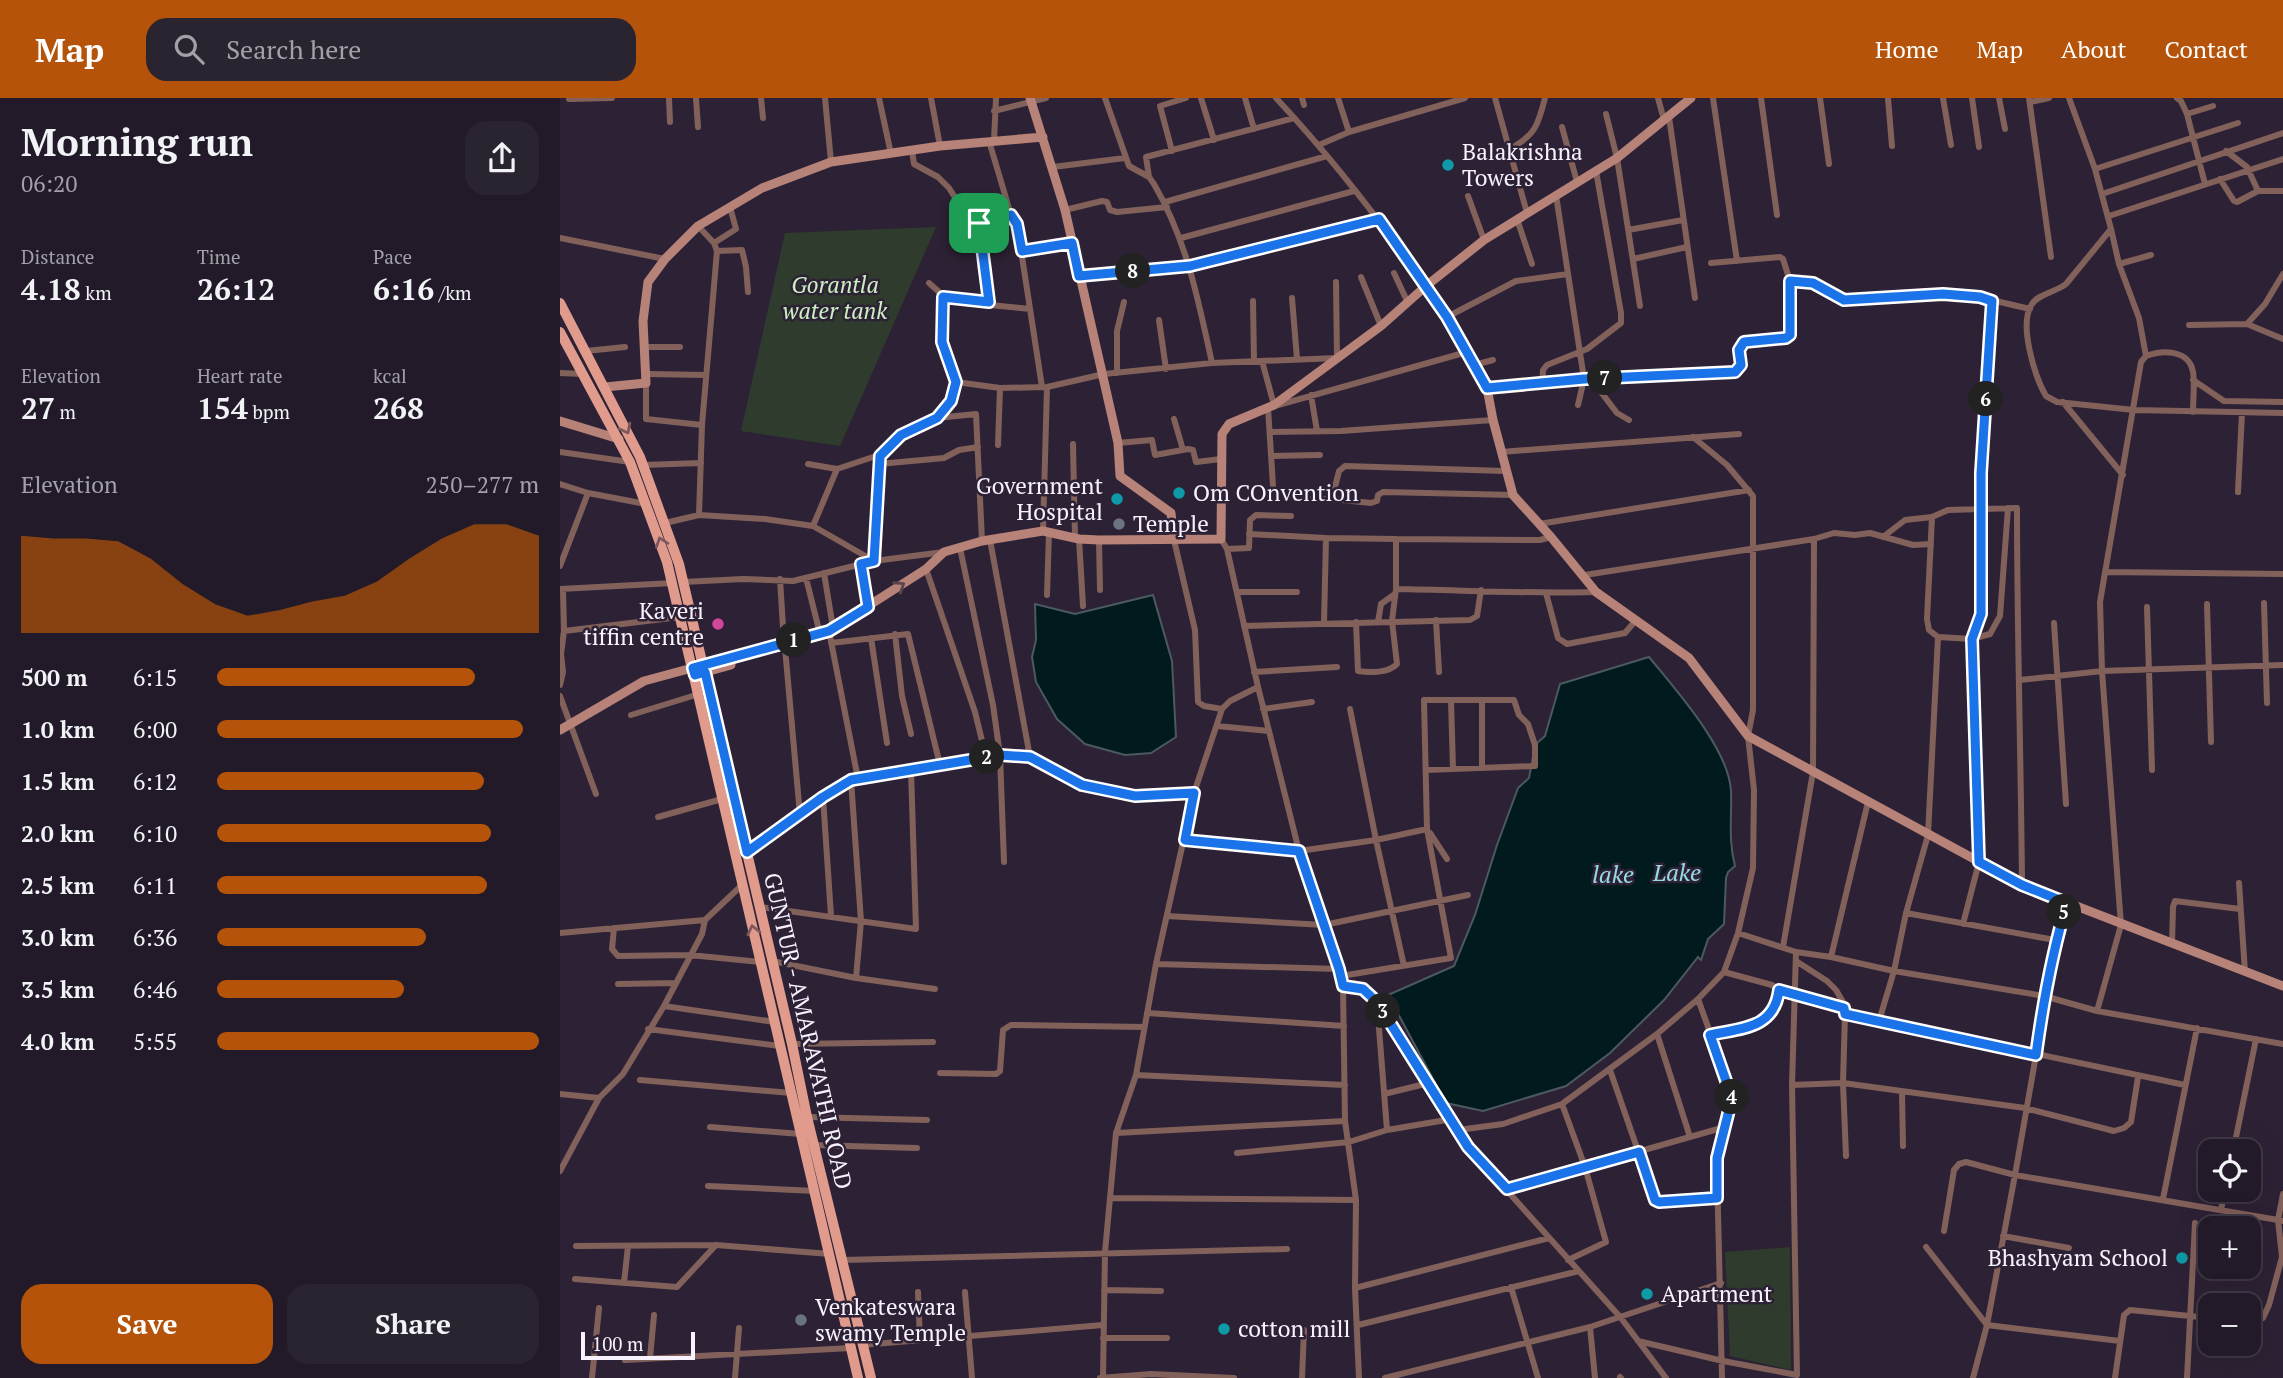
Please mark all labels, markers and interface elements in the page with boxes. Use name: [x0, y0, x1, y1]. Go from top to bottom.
search box: [146, 18, 636, 81]
text: Map: [35, 28, 104, 71]
icon: search: [170, 30, 208, 68]
text: Search here: [226, 32, 361, 66]
text: Home: [1875, 33, 1939, 65]
text: Map: [1977, 33, 2023, 65]
text: About: [2061, 33, 2127, 65]
text: Contact: [2165, 33, 2248, 65]
text: Morning run: [21, 117, 253, 167]
button: share: [465, 121, 539, 195]
place label: Balakrishna Towers: [1462, 136, 1583, 193]
marker: Balakrishna Towers: [1440, 157, 1456, 173]
text: 06:20: [21, 168, 78, 199]
pin: [949, 193, 1009, 253]
icon: arrive: [960, 204, 998, 242]
text: Distance: [21, 244, 94, 269]
text: Time: [197, 244, 240, 269]
text: Pace: [373, 244, 412, 269]
pin: 8: [1116, 254, 1150, 288]
text: 8: [1127, 258, 1138, 283]
text: 4.18: [21, 269, 81, 309]
text: 26:12: [197, 269, 275, 309]
text: 6:16: [373, 269, 434, 309]
park label: Gorantla water tank: [783, 269, 888, 326]
text: km: [81, 280, 112, 305]
text: /km: [434, 280, 472, 305]
pin: 7: [1588, 360, 1622, 396]
text: Elevation: [21, 363, 101, 388]
text: Heart rate: [197, 363, 282, 388]
text: kcal: [373, 363, 407, 388]
text: 7: [1599, 365, 1610, 390]
pin: 6: [1968, 382, 2004, 416]
text: 6: [1980, 386, 1991, 411]
text: 27: [21, 388, 55, 428]
text: 154: [197, 388, 248, 428]
text: 268: [373, 388, 424, 428]
text: m: [55, 399, 76, 424]
text: bpm: [248, 399, 290, 424]
one-way arrow: [617, 421, 631, 434]
text: Elevation: [21, 469, 118, 500]
text: 250–277 m: [426, 469, 539, 500]
place label: Government Hospital: [976, 470, 1103, 527]
place label: Om COnvention: [1193, 477, 1359, 508]
marker: Om COnvention: [1171, 485, 1187, 501]
marker: Government Hospital: [1109, 491, 1125, 507]
place label: Temple: [1133, 508, 1209, 539]
marker: Temple: [1111, 516, 1127, 532]
one-way arrow: [655, 536, 669, 548]
one-way arrow: [892, 581, 905, 594]
place label: Kaveri tiffin centre: [583, 595, 704, 652]
marker: Kaveri tiffin centre: [710, 616, 726, 632]
pin: 1: [776, 622, 812, 658]
text: 1: [788, 627, 799, 652]
text: 500 m: [21, 662, 87, 693]
text: 6:15: [133, 662, 177, 693]
text: 1.0 km: [21, 714, 95, 745]
text: 6:00: [133, 714, 177, 745]
pin: 2: [970, 740, 1004, 774]
text: 2: [981, 744, 992, 769]
text: 1.5 km: [21, 766, 95, 797]
text: 6:12: [133, 766, 177, 797]
text: 2.0 km: [21, 818, 95, 849]
text: 6:10: [133, 818, 177, 849]
water label: Lake: [1652, 856, 1701, 888]
water label: lake: [1592, 858, 1634, 890]
text: 2.5 km: [21, 870, 95, 901]
text: 6:11: [133, 870, 177, 901]
street label: GUNTUR - AMARAVATHI ROAD: [757, 870, 860, 1192]
pin: 5: [2046, 894, 2082, 930]
text: 5: [2058, 899, 2069, 924]
text: 3.0 km: [21, 922, 95, 953]
text: 6:36: [133, 922, 177, 953]
one-way arrow: [746, 924, 761, 936]
text: 3.5 km: [21, 974, 95, 1005]
text: 6:46: [133, 974, 177, 1005]
pin: 3: [1366, 993, 1400, 1028]
text: 3: [1377, 998, 1388, 1023]
text: 4.0 km: [21, 1026, 95, 1057]
text: 5:55: [133, 1026, 177, 1057]
pin: 4: [1714, 1080, 1750, 1114]
text: 4: [1726, 1084, 1737, 1109]
map controls: [2198, 1139, 2261, 1356]
button: locate: [2198, 1139, 2261, 1202]
button: +: [2198, 1216, 2261, 1279]
place label: Bhashyam School: [1988, 1242, 2168, 1273]
marker: Bhashyam School: [2174, 1250, 2190, 1266]
place label: Apartment: [1661, 1278, 1773, 1309]
button: Save: [21, 1284, 273, 1364]
button: Share: [287, 1284, 539, 1364]
marker: Apartment: [1639, 1286, 1655, 1302]
place label: Venkateswara swamy Temple: [815, 1291, 966, 1348]
button: −: [2198, 1293, 2261, 1356]
marker: Venkateswara swamy Temple: [793, 1312, 809, 1328]
place label: cotton mill: [1238, 1313, 1350, 1344]
marker: cotton mill: [1216, 1321, 1232, 1337]
scale bar: [581, 1329, 695, 1361]
text: 100 m: [592, 1331, 643, 1356]

